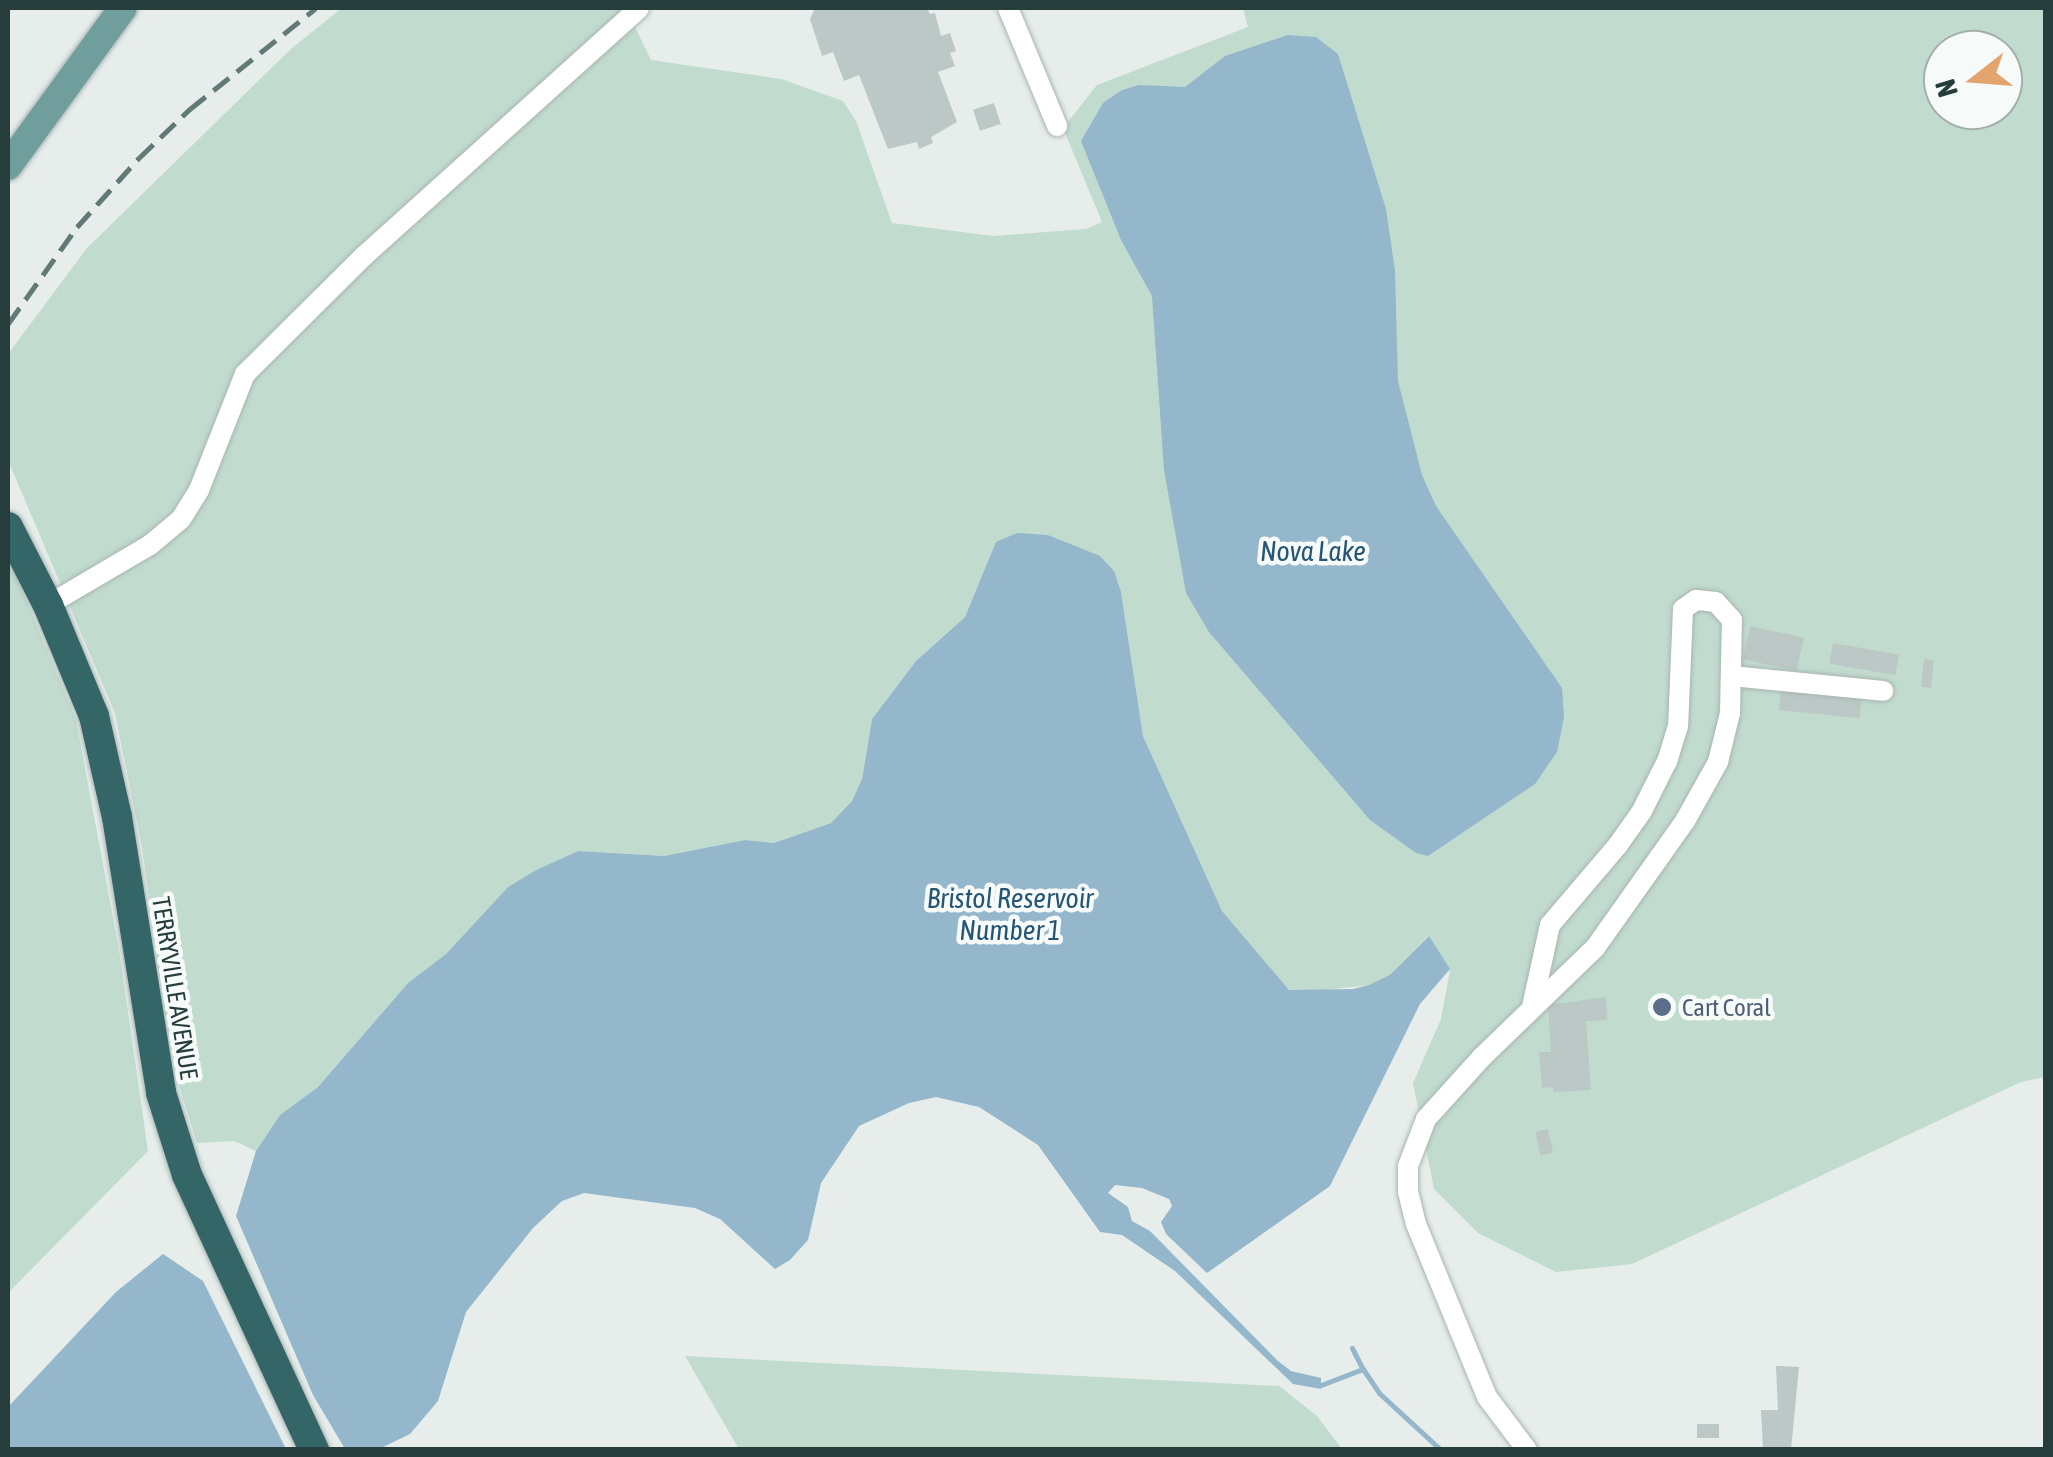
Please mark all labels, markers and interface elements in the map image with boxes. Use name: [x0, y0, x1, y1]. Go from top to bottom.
north arrow: [1923, 30, 2023, 130]
text: N: [1929, 76, 1964, 101]
water label: Nova Lake: [1260, 534, 1366, 568]
water label: Bristol Reservoir Number 1: [927, 881, 1093, 947]
street label: TERRYVILLE AVENUE: [146, 895, 204, 1081]
place label: Cart Coral: [1682, 992, 1771, 1022]
marker: Cart Coral: [1651, 996, 1673, 1018]

